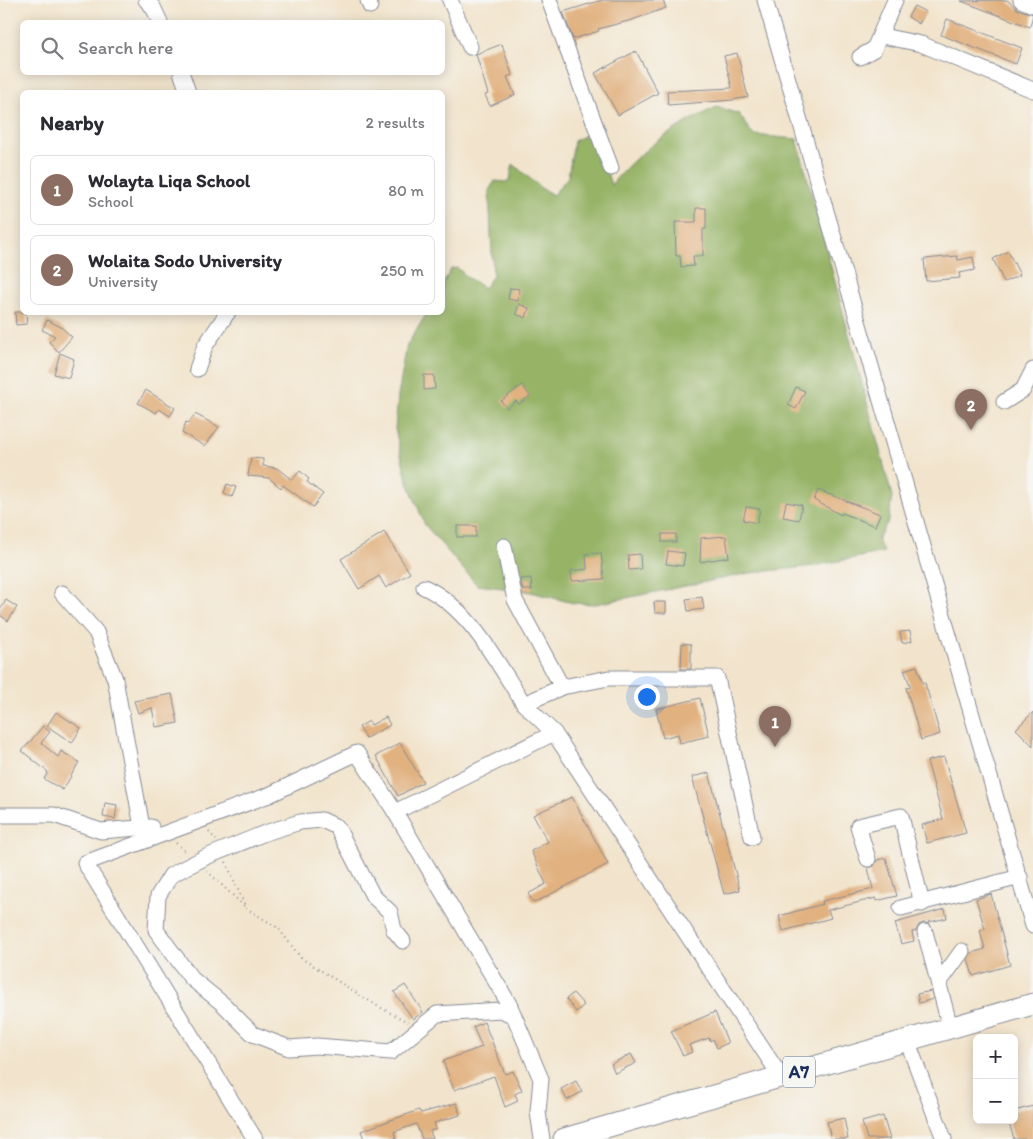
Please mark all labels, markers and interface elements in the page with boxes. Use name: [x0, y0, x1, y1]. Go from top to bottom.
search box: [20, 20, 445, 75]
icon: search: [38, 34, 66, 62]
text: Search here: [78, 36, 173, 59]
text: Nearby: [40, 110, 104, 135]
text: 2 results: [365, 113, 425, 132]
text: Wolayta Liqa School: [88, 169, 250, 192]
text: 1: [53, 181, 61, 200]
text: 80 m: [388, 181, 424, 200]
text: School: [88, 192, 134, 211]
text: Wolaita Sodo University: [88, 249, 282, 272]
text: 2: [53, 261, 61, 280]
text: 250 m: [380, 261, 424, 280]
text: University: [88, 272, 158, 291]
pin: 2: [955, 389, 987, 430]
your location: [634, 684, 660, 710]
pin: 1: [759, 706, 791, 747]
map controls: [973, 1034, 1018, 1124]
button: +: [973, 1034, 1018, 1079]
road number: A7: [783, 1056, 815, 1088]
button: −: [973, 1079, 1018, 1124]

